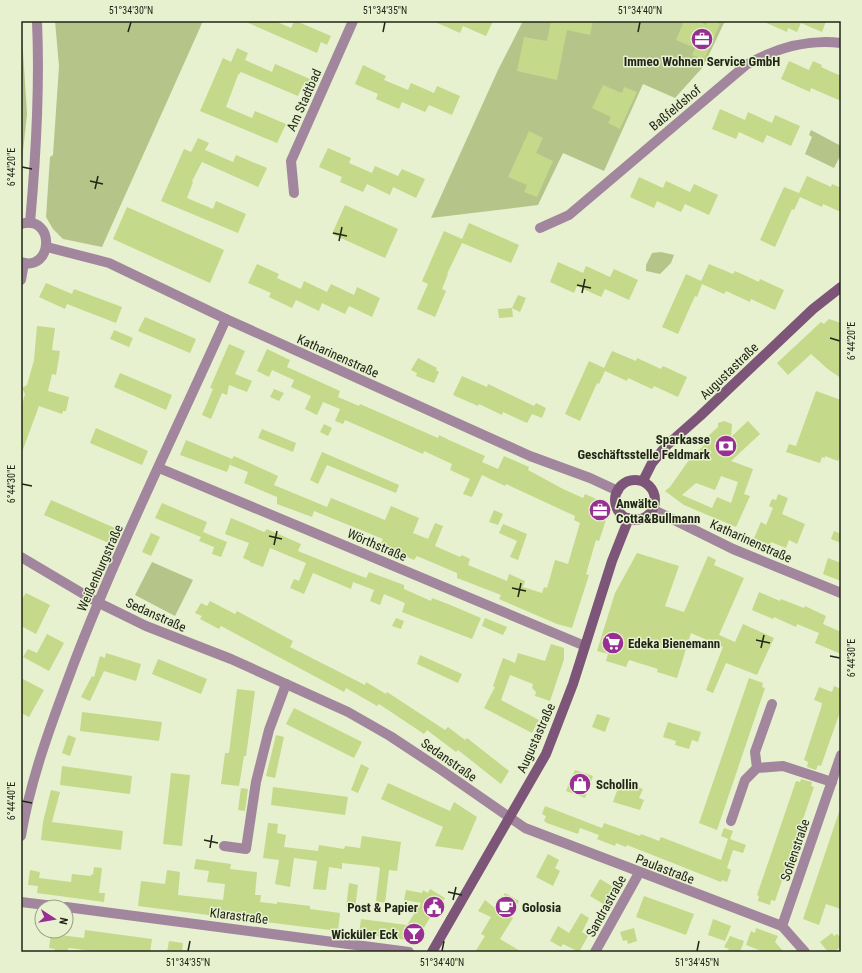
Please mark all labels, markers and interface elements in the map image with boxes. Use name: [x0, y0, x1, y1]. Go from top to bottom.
text: 51°34'30"N: [109, 5, 153, 16]
text: 51°34'35"N: [363, 5, 407, 16]
text: 51°34'40"N: [618, 5, 662, 16]
office icon: Immeo Wohnen Service GmbH: [689, 26, 715, 52]
place label: Immeo Wohnen Service GmbH: [624, 54, 780, 69]
street label: Am Stadtbad: [284, 67, 324, 133]
street label: Baßfeldshof: [646, 82, 704, 134]
text: 6°44'20"E: [6, 148, 17, 186]
text: 6°44'20"E: [846, 322, 857, 360]
street label: Katharinenstraße: [295, 331, 381, 381]
street label: Augustastraße: [697, 340, 761, 402]
place label: Sparkasse Geschäftsstelle Feldmark: [577, 432, 711, 462]
bank icon: Sparkasse Geschäftsstelle Feldmark: [713, 433, 739, 459]
text: 6°44'30"E: [6, 465, 17, 503]
place label: Anwälte Cotta&Bullmann: [616, 496, 700, 526]
office icon: Anwälte Cotta&Bullmann: [587, 497, 613, 523]
street label: Katharinenstraße: [708, 516, 794, 566]
street label: Weißenburgstraße: [74, 522, 126, 614]
street label: Wörthstraße: [345, 526, 409, 564]
street label: Sedanstraße: [124, 595, 188, 635]
supermarket icon: Edeka Bienemann: [600, 630, 626, 656]
place label: Edeka Bienemann: [628, 636, 720, 651]
text: 6°44'30"E: [846, 639, 857, 677]
street label: Augustastraße: [514, 701, 558, 775]
street label: Sedanstraße: [418, 735, 480, 785]
shop icon: Schollin: [567, 771, 593, 797]
place label: Schollin: [596, 777, 638, 792]
text: 6°44'40"E: [6, 782, 17, 820]
street label: Sofienstraße: [777, 817, 813, 883]
street label: Paulastraße: [634, 851, 696, 887]
street label: Sandrastraße: [583, 873, 629, 939]
public building icon: Post & Papier: [421, 894, 447, 920]
cafe icon: Golosia: [493, 894, 519, 920]
north arrow: [34, 899, 74, 939]
place label: Post & Papier: [347, 900, 419, 915]
place label: Golosia: [522, 900, 561, 915]
street label: Klarastraße: [209, 905, 269, 927]
text: N: [56, 916, 70, 926]
bar icon: Wicküler Eck: [401, 921, 427, 947]
place label: Wicküler Eck: [331, 927, 399, 942]
text: 51°34'35"N: [166, 957, 210, 968]
text: 51°34'40"N: [420, 957, 464, 968]
text: 51°34'45"N: [675, 957, 719, 968]

